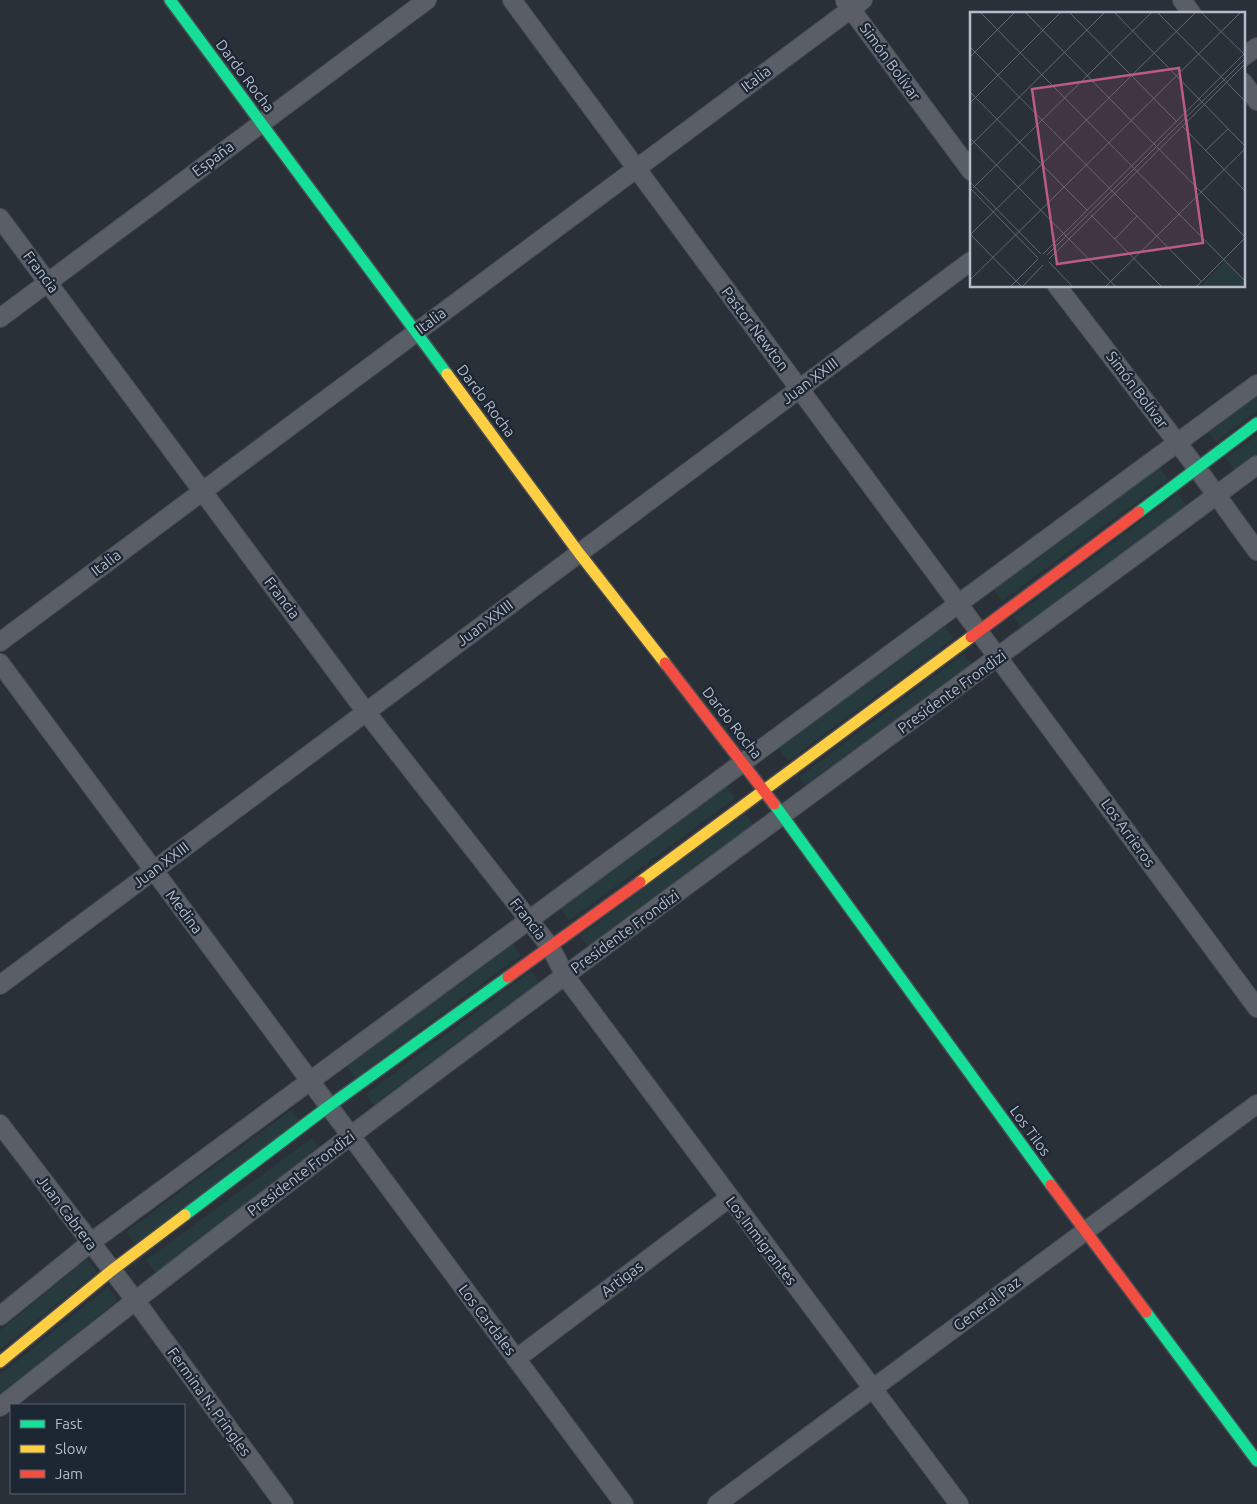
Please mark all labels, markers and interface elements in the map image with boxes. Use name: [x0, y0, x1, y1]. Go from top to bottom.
inset map: [970, 12, 1244, 288]
street label: Simón Bolívar: [857, 20, 924, 104]
street label: Dardo Rocha: [213, 36, 278, 115]
street label: Italia: [738, 62, 774, 95]
street label: España: [189, 137, 237, 180]
street label: Francia: [20, 247, 63, 296]
street label: Pastor Newton: [718, 283, 792, 374]
street label: Italia: [413, 304, 449, 337]
street label: Simón Bolívar: [1103, 348, 1172, 432]
street label: Juan XXIII: [778, 354, 841, 407]
street label: Dardo Rocha: [454, 361, 519, 440]
street label: Italia: [88, 546, 124, 579]
street label: Francia: [261, 573, 304, 622]
street label: Juan XXIII: [453, 596, 516, 649]
street label: Presidente Frondizi: [894, 647, 1009, 737]
street label: Dardo Rocha: [699, 683, 766, 762]
street label: Los Arrieros: [1098, 795, 1159, 870]
street label: Juan XXIII: [129, 838, 192, 891]
street label: Medina: [163, 887, 206, 937]
street label: Presidente Frondizi: [567, 887, 682, 977]
street label: Francia: [507, 895, 550, 943]
street label: Los Tilos: [1007, 1102, 1054, 1159]
street label: Presidente Frondizi: [244, 1128, 358, 1219]
street label: Juan Cabrera: [34, 1172, 101, 1253]
street label: Los Inmigrantes: [723, 1193, 800, 1288]
street label: Artigas: [597, 1257, 646, 1300]
street label: General Paz: [950, 1273, 1024, 1334]
street label: Los Cardales: [455, 1281, 520, 1358]
street label: Fermina N. Pringles: [164, 1344, 255, 1459]
legend: [10, 1404, 185, 1494]
text: Fast: [55, 1415, 83, 1432]
text: Slow: [55, 1440, 88, 1457]
text: Jam: [55, 1465, 83, 1482]

